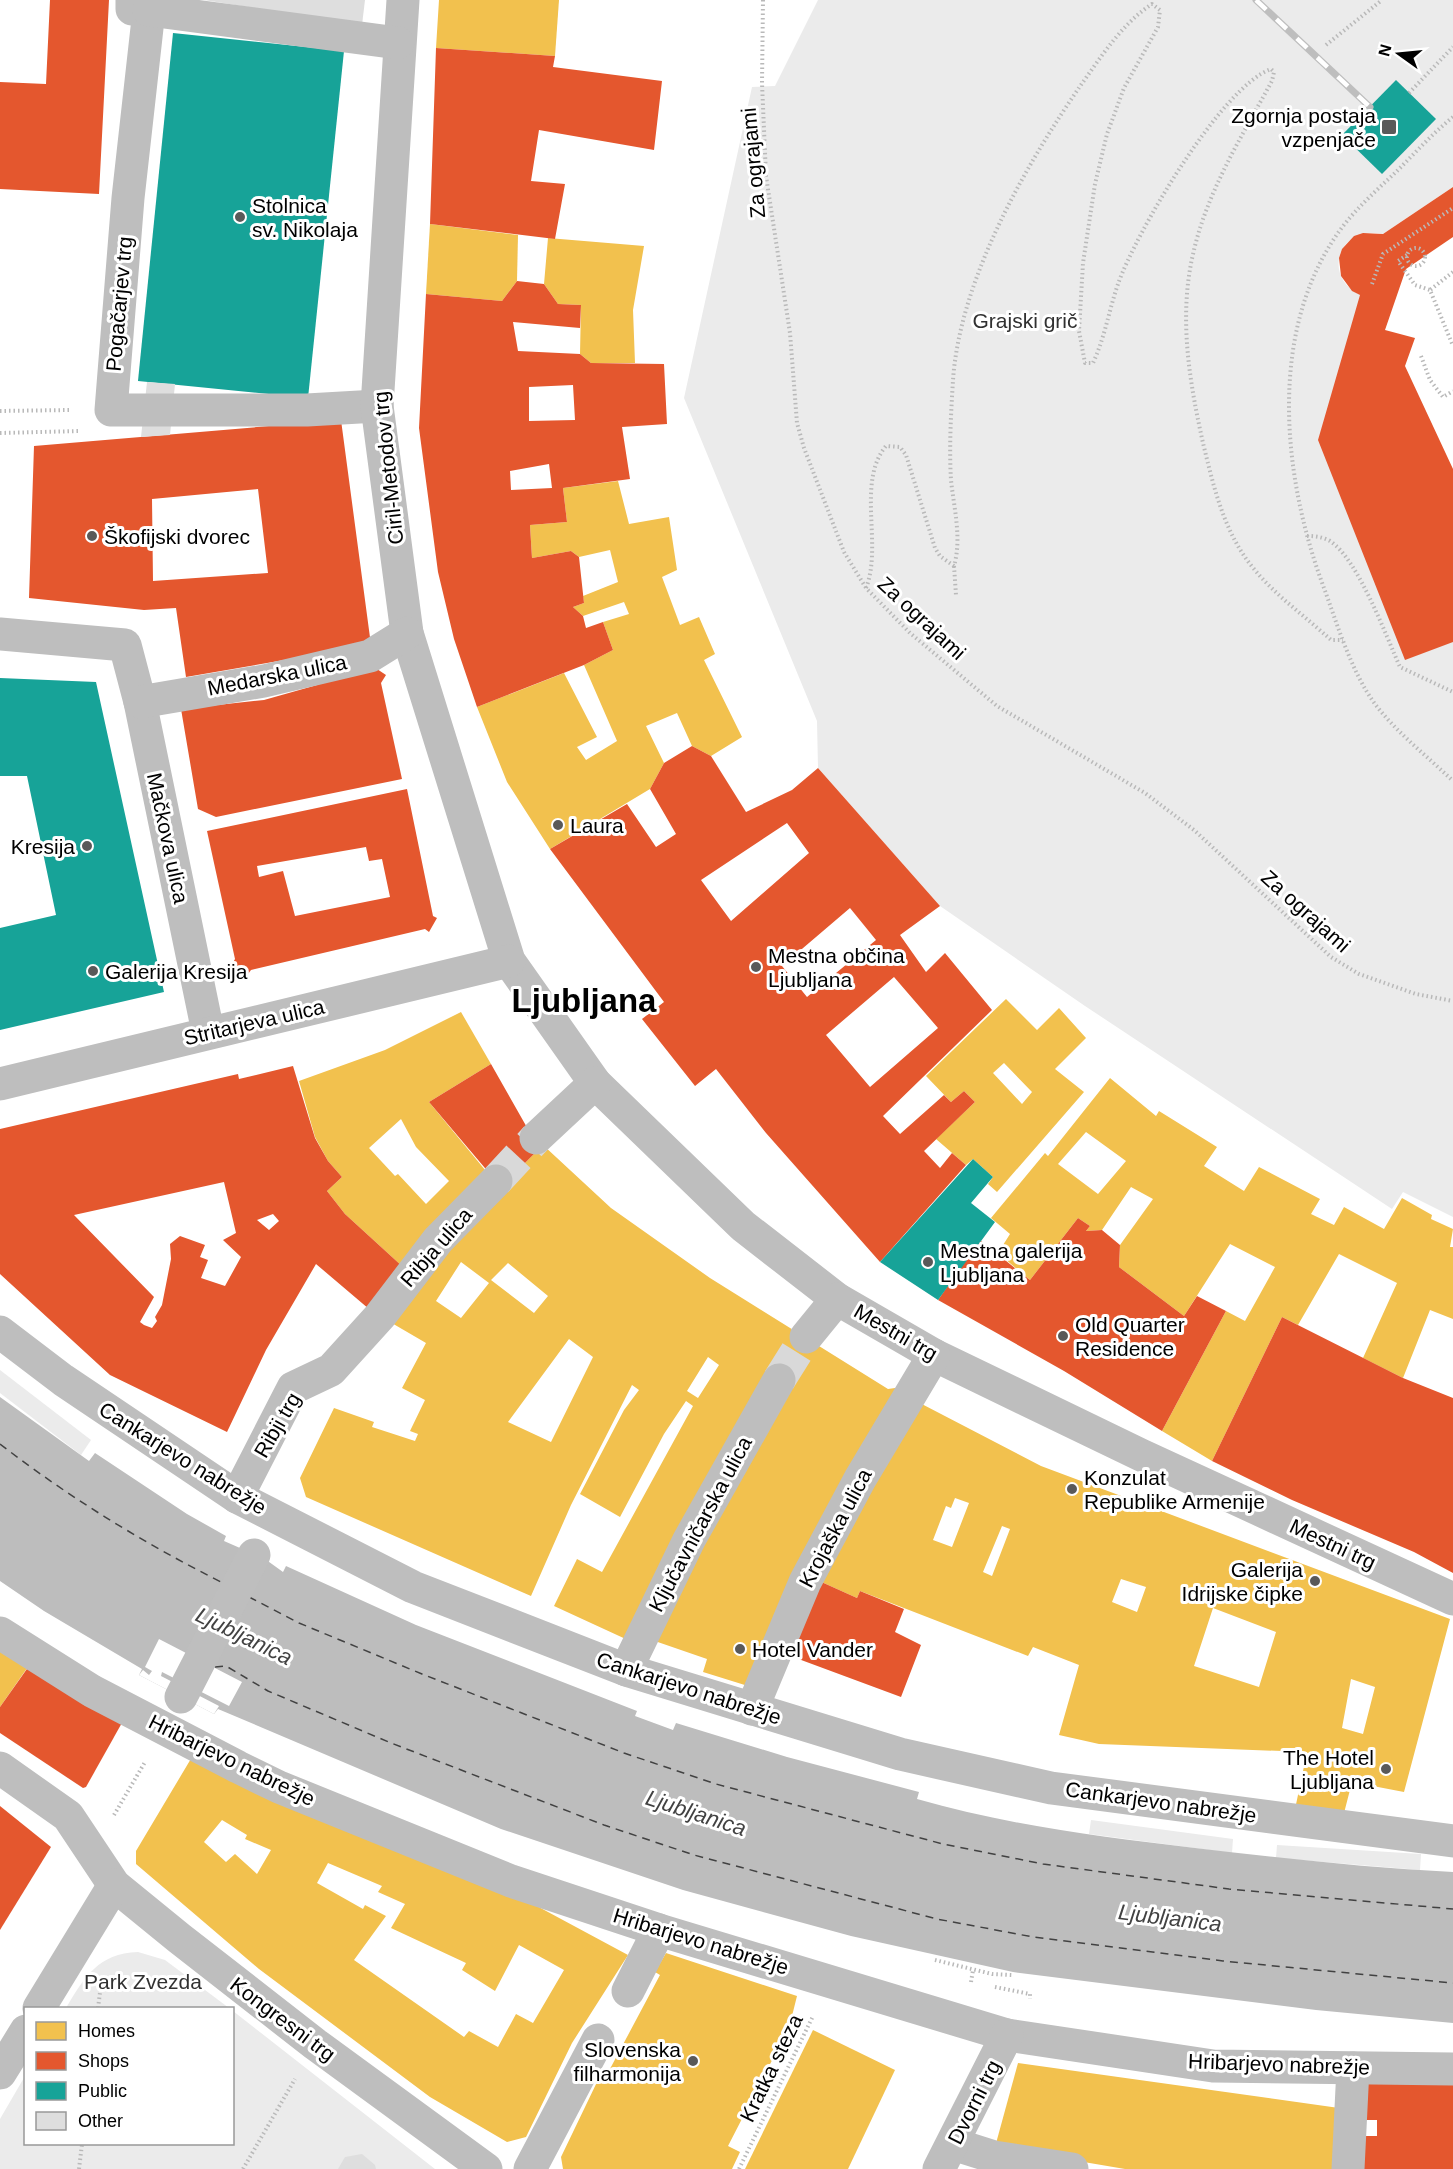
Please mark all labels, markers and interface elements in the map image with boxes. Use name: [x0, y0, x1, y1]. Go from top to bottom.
north arrow: [1369, 24, 1429, 84]
text: N: [1375, 42, 1395, 58]
place label: Zgornja postaja vzpenjače: [1231, 104, 1376, 151]
street label: Za ograjami: [737, 107, 769, 219]
marker: Zgornja postaja vzpenjače: [1380, 118, 1398, 136]
place label: Stolnica sv. Nikolaja: [252, 194, 358, 241]
marker: Stolnica sv. Nikolaja: [233, 210, 247, 224]
street label: Pogačarjev trg: [102, 236, 136, 372]
park label: Grajski grič: [972, 309, 1078, 332]
street label: Ciril-Metodov trg: [369, 390, 407, 546]
place label: Škofijski dvorec: [104, 525, 250, 548]
marker: Škofijski dvorec: [85, 529, 99, 543]
street label: Za ograjami: [874, 572, 970, 664]
street label: Medarska ulica: [205, 650, 349, 700]
street label: Mačkova ulica: [143, 771, 193, 906]
place label: Laura: [570, 814, 624, 837]
marker: Laura: [551, 818, 565, 832]
place label: Kresija: [11, 835, 75, 858]
marker: Kresija: [80, 839, 94, 853]
street label: Za ograjami: [1257, 865, 1355, 957]
place label: Mestna občina Ljubljana: [768, 944, 905, 991]
place label: Galerija Kresija: [105, 960, 248, 983]
marker: Mestna občina Ljubljana: [749, 960, 763, 974]
marker: Galerija Kresija: [86, 964, 100, 978]
district label: Ljubljana: [512, 982, 657, 1019]
street label: Stritarjeva ulica: [181, 995, 327, 1049]
street label: Ribja ulica: [396, 1203, 477, 1291]
place label: Mestna galerija Ljubljana: [940, 1239, 1083, 1286]
marker: Mestna galerija Ljubljana: [921, 1255, 935, 1269]
street label: Mestni trg: [850, 1299, 942, 1365]
place label: Old Quarter Residence: [1075, 1313, 1185, 1360]
marker: Old Quarter Residence: [1056, 1329, 1070, 1343]
street label: Ribji trg: [249, 1388, 305, 1462]
street label: Cankarjevo nabrežje: [95, 1397, 271, 1519]
street label: Ključavničarska ulica: [644, 1432, 756, 1615]
street label: Krojaška ulica: [794, 1465, 876, 1591]
place label: Konzulat Republike Armenije: [1084, 1466, 1265, 1513]
marker: Konzulat Republike Armenije: [1065, 1482, 1079, 1496]
street label: Mestni trg: [1286, 1514, 1380, 1574]
place label: Galerija Idrijske čipke: [1182, 1558, 1303, 1605]
marker: Galerija Idrijske čipke: [1308, 1574, 1322, 1588]
water label: Ljubljanica: [192, 1602, 296, 1670]
place label: Hotel Vander: [752, 1638, 873, 1661]
marker: Hotel Vander: [733, 1642, 747, 1656]
street label: Cankarjevo nabrežje: [594, 1647, 784, 1729]
street label: Hribarjevo nabrežje: [145, 1710, 319, 1810]
place label: The Hotel Ljubljana: [1283, 1746, 1374, 1793]
marker: The Hotel Ljubljana: [1379, 1762, 1393, 1776]
street label: Cankarjevo nabrežje: [1064, 1777, 1258, 1827]
water label: Ljubljanica: [643, 1785, 749, 1841]
water label: Ljubljanica: [1117, 1899, 1223, 1937]
street label: Hribarjevo nabrežje: [611, 1903, 791, 1979]
park label: Park Zvezda: [84, 1970, 202, 1993]
street label: Kongresni trg: [226, 1972, 340, 2066]
legend: [24, 2007, 234, 2145]
street label: Kratka steza: [735, 2010, 807, 2126]
text: Homes: [78, 2021, 135, 2041]
place label: Slovenska filharmonija: [574, 2038, 681, 2085]
street label: Hribarjevo nabrežje: [1188, 2049, 1370, 2079]
text: Shops: [78, 2051, 129, 2071]
marker: Slovenska filharmonija: [686, 2054, 700, 2068]
street label: Dvorni trg: [943, 2056, 1005, 2148]
text: Public: [78, 2081, 127, 2101]
text: Other: [78, 2111, 123, 2131]

